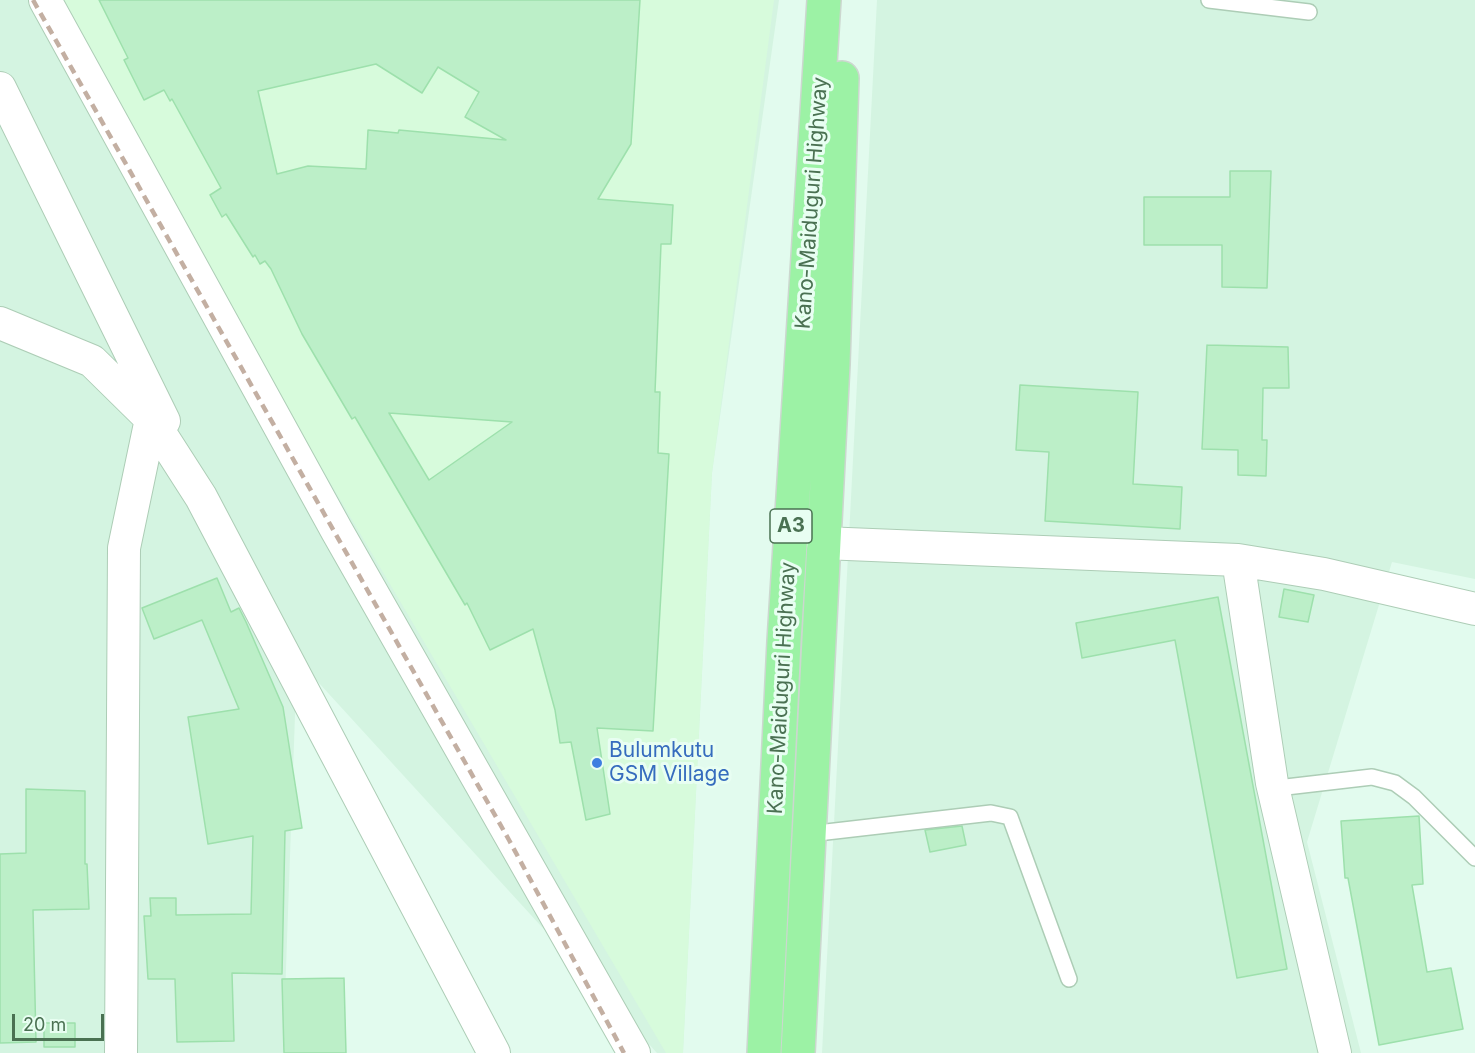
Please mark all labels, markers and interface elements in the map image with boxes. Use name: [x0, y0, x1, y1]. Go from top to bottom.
street label: Kano-Maiduguri Highway: [791, 76, 833, 330]
road number: A3: [770, 509, 812, 543]
street label: Kano-Maiduguri Highway: [763, 561, 801, 815]
place label: Bulumkutu GSM Village: [609, 738, 730, 788]
marker: Bulumkutu GSM Village: [590, 756, 604, 770]
scale bar: [15, 1002, 106, 1040]
text: 20 m: [23, 1014, 66, 1035]

